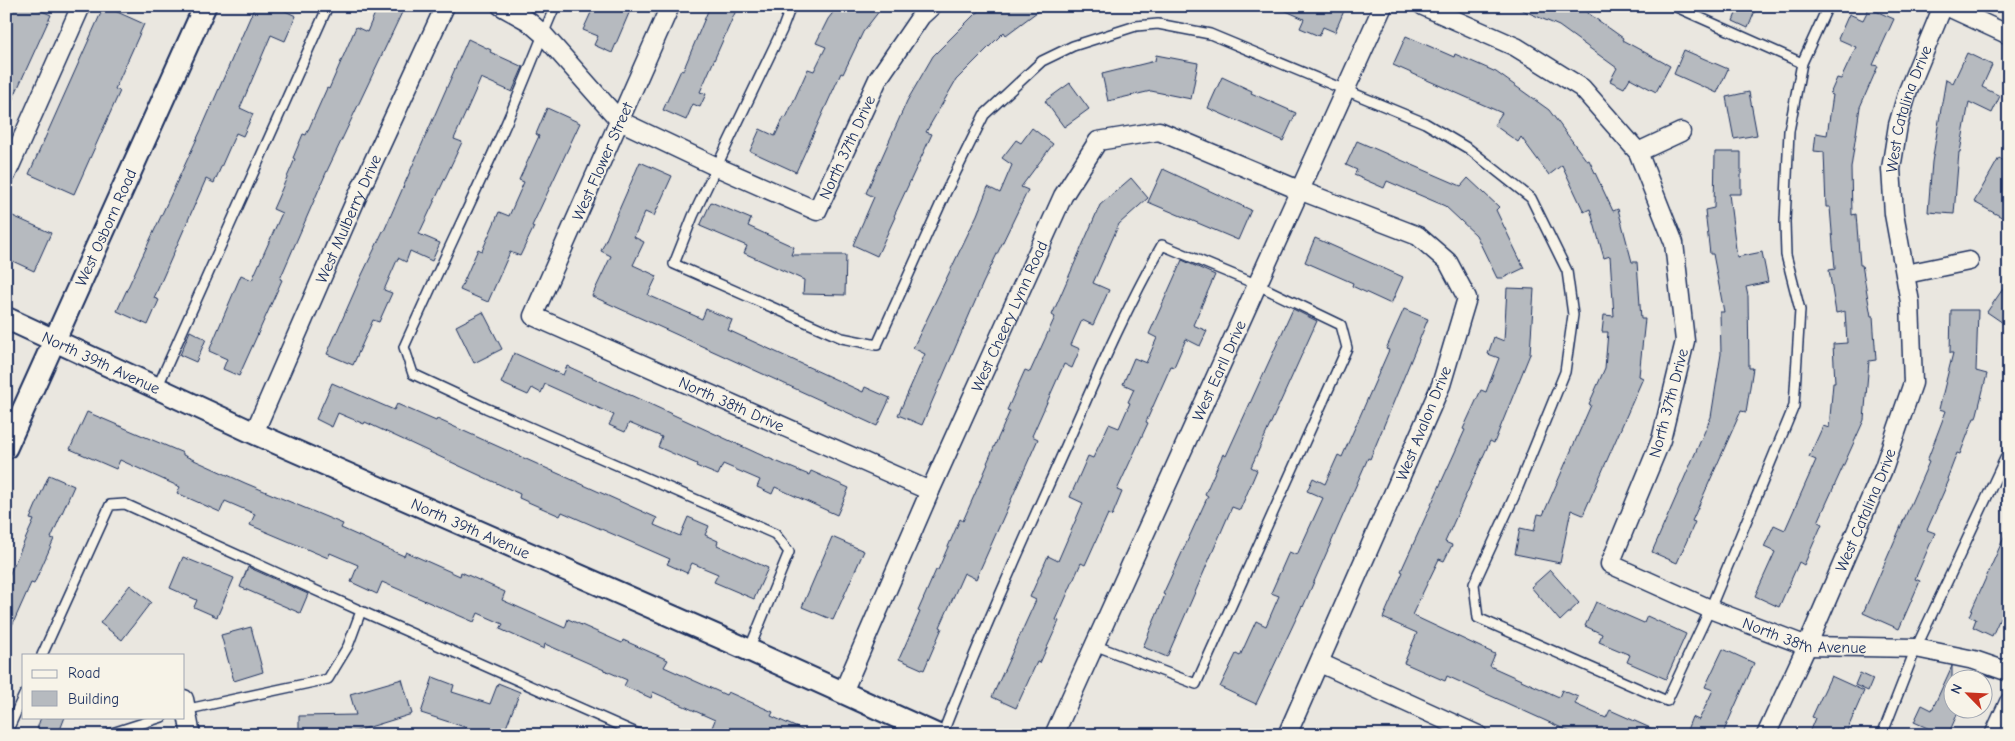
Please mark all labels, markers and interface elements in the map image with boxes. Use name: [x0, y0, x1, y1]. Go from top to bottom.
street label: West Catalina Drive: [1883, 43, 1936, 174]
street label: North 37th Drive: [816, 93, 879, 202]
street label: West Flower Street: [569, 99, 637, 223]
street label: West Mulberry Drive: [312, 152, 385, 286]
street label: West Osborn Road: [72, 166, 140, 289]
street label: West Cheery Lynn Road: [968, 238, 1052, 395]
street label: West Earll Drive: [1189, 318, 1250, 424]
street label: North 39th Avenue: [39, 328, 163, 398]
street label: North 37th Drive: [1646, 347, 1692, 460]
street label: West Avalon Drive: [1393, 363, 1455, 483]
street label: North 38th Drive: [676, 373, 787, 436]
street label: West Catalina Drive: [1832, 446, 1900, 575]
street label: North 39th Avenue: [408, 495, 532, 563]
street label: North 38th Avenue: [1740, 614, 1867, 657]
legend: [22, 654, 185, 718]
text: Road: [68, 664, 100, 682]
north arrow: [1942, 668, 1992, 718]
text: N: [1947, 681, 1966, 697]
text: Building: [68, 690, 119, 708]

